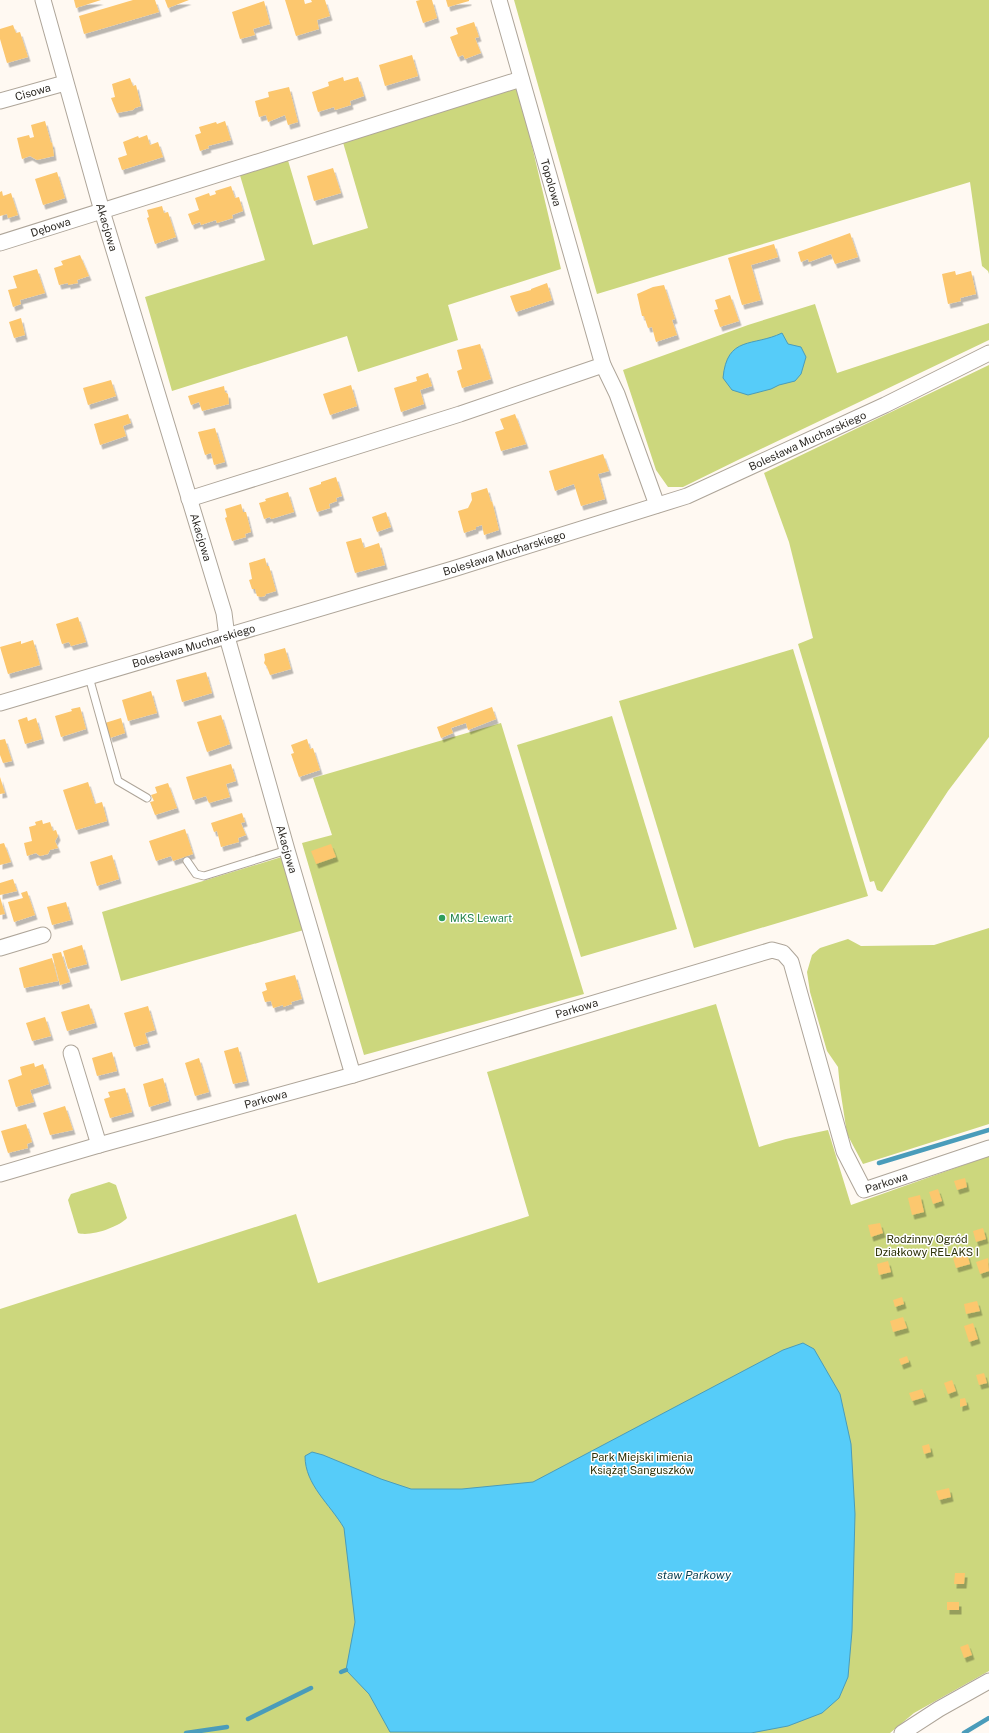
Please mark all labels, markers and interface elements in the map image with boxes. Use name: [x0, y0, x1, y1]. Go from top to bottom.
street label: Cisowa: [14, 81, 52, 103]
street label: Topolowa: [539, 158, 563, 208]
street label: Akacjowa: [94, 202, 120, 253]
street label: Dębowa: [29, 215, 72, 239]
street label: Bolesława Mucharskiego: [747, 409, 868, 473]
street label: Akacjowa: [188, 512, 214, 563]
street label: Bolesława Mucharskiego: [441, 528, 567, 578]
street label: Bolesława Mucharskiego: [131, 622, 257, 670]
street label: Akacjowa: [274, 824, 300, 875]
place label: MKS Lewart: [450, 912, 512, 924]
marker: MKS Lewart: [437, 913, 447, 923]
street label: Parkowa: [554, 996, 599, 1020]
street label: Parkowa: [243, 1087, 288, 1111]
street label: Parkowa: [864, 1170, 909, 1195]
park label: Rodzinny Ogród Działkowy RELAKS I: [875, 1233, 979, 1258]
park label: Park Miejski imienia Książąt Sanguszków: [590, 1451, 694, 1476]
water label: staw Parkowy: [657, 1568, 732, 1582]

